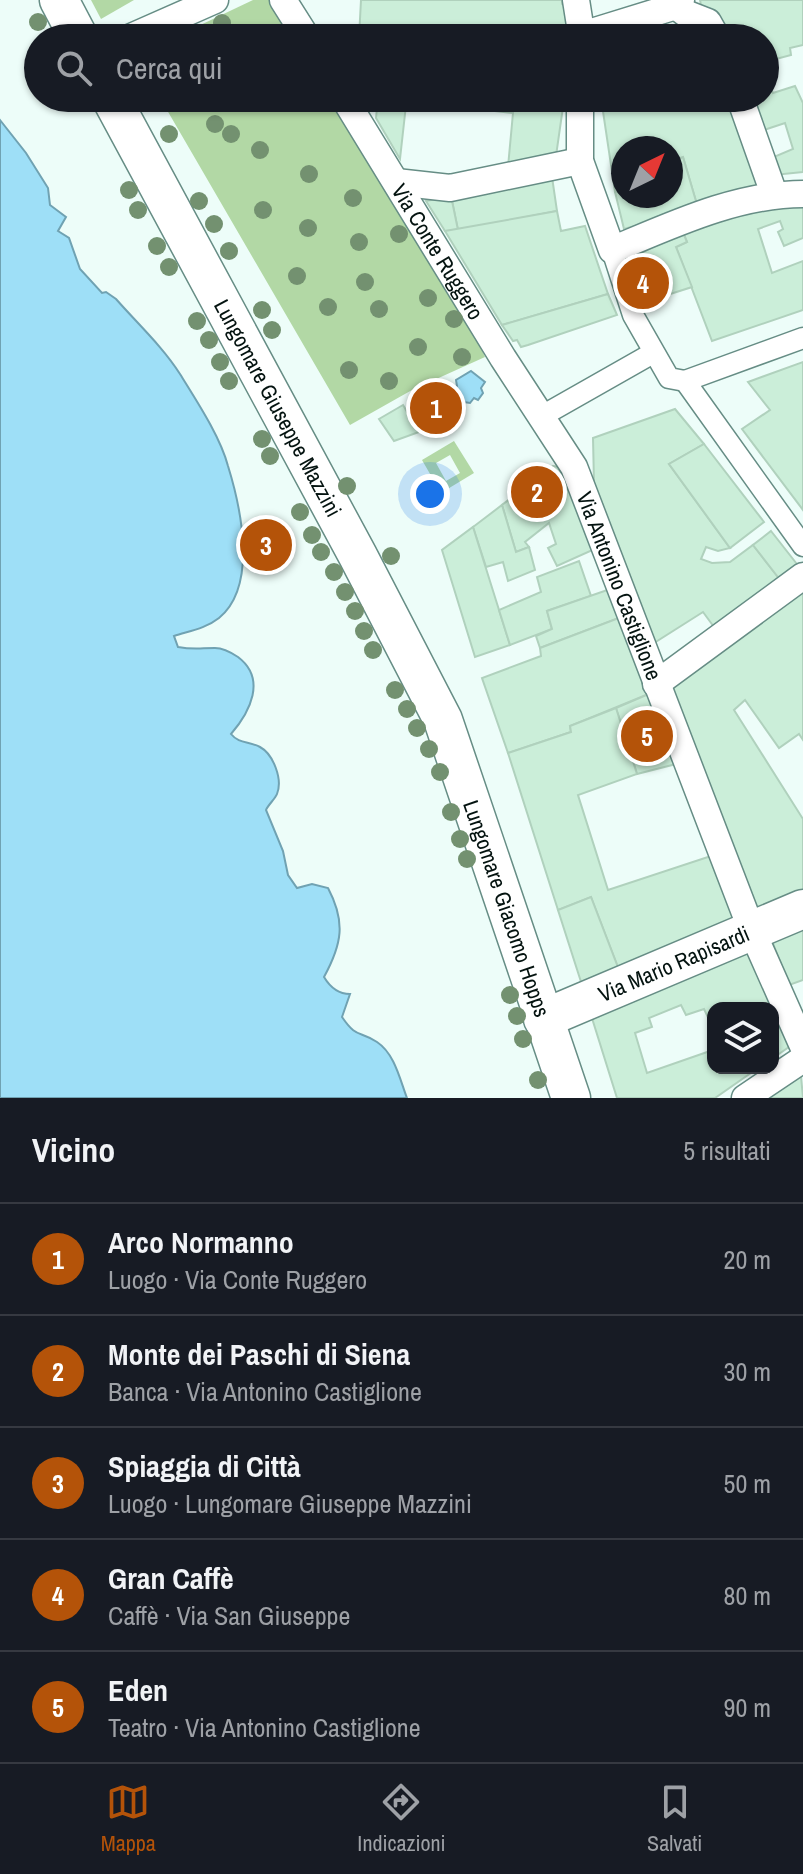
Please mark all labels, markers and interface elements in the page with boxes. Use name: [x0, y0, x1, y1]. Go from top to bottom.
search box: [24, 24, 779, 112]
icon: search: [52, 46, 96, 90]
text: Cerca qui: [116, 48, 223, 88]
north arrow: [611, 136, 683, 208]
street label: Via Conte Ruggero: [385, 178, 491, 325]
pin: 4: [617, 253, 669, 313]
street label: Lungomare Giuseppe Mazzini: [207, 294, 349, 522]
pin: 1: [410, 378, 462, 438]
pin: 2: [511, 462, 563, 522]
your location: [410, 474, 450, 514]
street label: Via Antonino Castiglione: [570, 487, 669, 684]
pin: 3: [240, 515, 292, 575]
pin: 5: [621, 706, 673, 766]
street label: Lungomare Giacomo Hopps: [456, 796, 557, 1021]
street label: Via Mario Rapisardi: [594, 918, 754, 1009]
map controls: [707, 1002, 779, 1074]
button: layers: [707, 1002, 779, 1074]
text: Vicino: [32, 1127, 115, 1173]
text: 5 risultati: [683, 1133, 771, 1168]
text: Arco Normanno: [108, 1222, 294, 1262]
text: 1: [52, 1242, 64, 1277]
text: 20 m: [724, 1242, 771, 1277]
text: Luogo · Via Conte Ruggero: [108, 1262, 367, 1297]
text: Monte dei Paschi di Siena: [108, 1334, 410, 1374]
text: 2: [52, 1354, 64, 1389]
text: 30 m: [724, 1354, 771, 1389]
text: Banca · Via Antonino Castiglione: [108, 1374, 422, 1409]
text: Spiaggia di Città: [108, 1446, 301, 1486]
text: 3: [52, 1466, 64, 1501]
text: 50 m: [724, 1466, 771, 1501]
text: Luogo · Lungomare Giuseppe Mazzini: [108, 1486, 472, 1521]
text: Gran Caffè: [108, 1558, 234, 1598]
text: 4: [52, 1578, 64, 1613]
text: 80 m: [724, 1578, 771, 1613]
text: Caffè · Via San Giuseppe: [108, 1598, 350, 1633]
text: Eden: [108, 1670, 168, 1710]
text: 5: [52, 1690, 64, 1725]
text: 90 m: [724, 1690, 771, 1725]
text: Teatro · Via Antonino Castiglione: [108, 1710, 421, 1745]
tab: Mappa: [101, 1780, 156, 1858]
tab: Indicazioni: [357, 1780, 446, 1858]
tab: Salvati: [647, 1780, 702, 1858]

